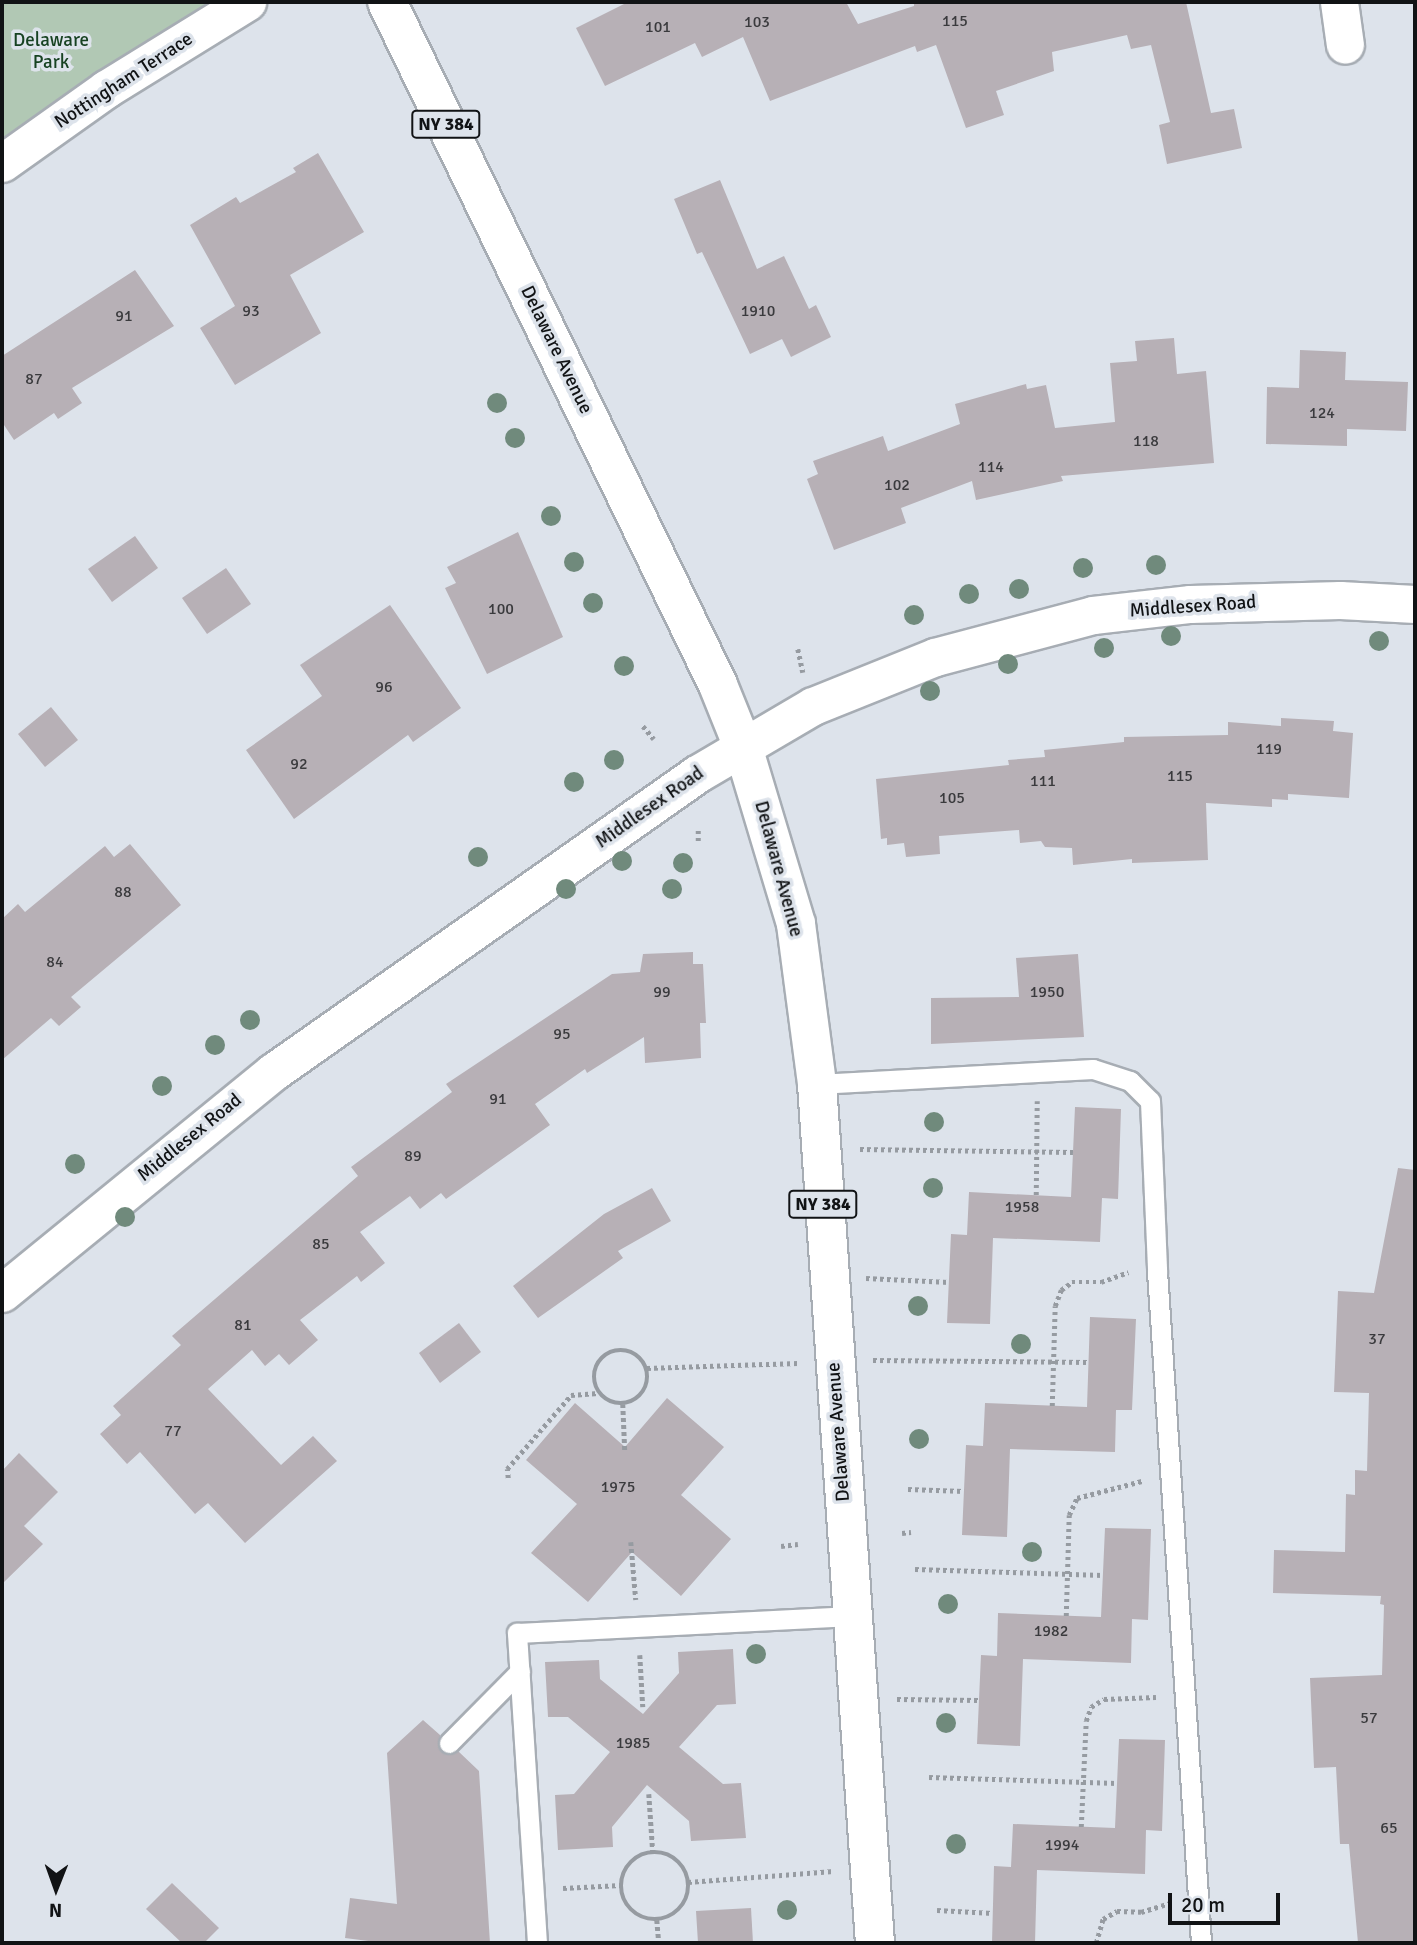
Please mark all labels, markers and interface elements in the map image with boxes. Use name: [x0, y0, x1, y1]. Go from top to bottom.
house number: 115: [942, 11, 968, 31]
house number: 103: [744, 12, 770, 32]
house number: 101: [645, 17, 671, 37]
street label: Nottingham Terrace: [51, 28, 197, 134]
park label: Delaware Park: [13, 30, 89, 74]
road number: NY 384: [411, 110, 481, 139]
street label: Delaware Avenue: [515, 282, 597, 418]
house number: 93: [242, 301, 260, 321]
house number: 1910: [741, 301, 775, 321]
house number: 91: [115, 306, 133, 326]
house number: 87: [25, 369, 43, 389]
house number: 124: [1309, 403, 1335, 423]
house number: 118: [1133, 431, 1159, 451]
house number: 114: [978, 457, 1004, 477]
house number: 102: [884, 475, 910, 495]
street label: Middlesex Road: [1129, 591, 1257, 623]
house number: 100: [488, 599, 514, 619]
house number: 96: [375, 677, 393, 697]
house number: 119: [1256, 739, 1282, 759]
house number: 92: [290, 754, 308, 774]
street label: Middlesex Road: [591, 762, 709, 854]
house number: 115: [1167, 766, 1193, 786]
house number: 111: [1030, 771, 1056, 791]
house number: 105: [939, 788, 965, 808]
street label: Delaware Avenue: [749, 799, 807, 939]
house number: 88: [114, 882, 132, 902]
house number: 84: [46, 952, 64, 972]
house number: 99: [653, 982, 671, 1002]
house number: 1950: [1030, 982, 1064, 1002]
house number: 95: [553, 1024, 571, 1044]
street label: Middlesex Road: [133, 1089, 247, 1187]
house number: 91: [489, 1089, 507, 1109]
house number: 89: [404, 1146, 422, 1166]
road number: NY 384: [788, 1190, 858, 1218]
house number: 1958: [1005, 1197, 1039, 1217]
house number: 85: [312, 1234, 330, 1254]
house number: 81: [234, 1315, 252, 1335]
house number: 37: [1368, 1329, 1386, 1349]
street label: Delaware Avenue: [823, 1361, 855, 1503]
house number: 77: [164, 1421, 182, 1441]
house number: 1975: [601, 1477, 635, 1497]
house number: 1982: [1034, 1621, 1068, 1641]
house number: 57: [1360, 1708, 1378, 1728]
house number: 1985: [616, 1733, 650, 1753]
house number: 65: [1380, 1818, 1398, 1838]
house number: 1994: [1045, 1835, 1079, 1855]
north arrow: [21, 1854, 91, 1924]
scale bar: [1172, 1878, 1284, 1922]
text: 20 m: [1181, 1892, 1225, 1918]
text: N: [49, 1898, 62, 1922]

